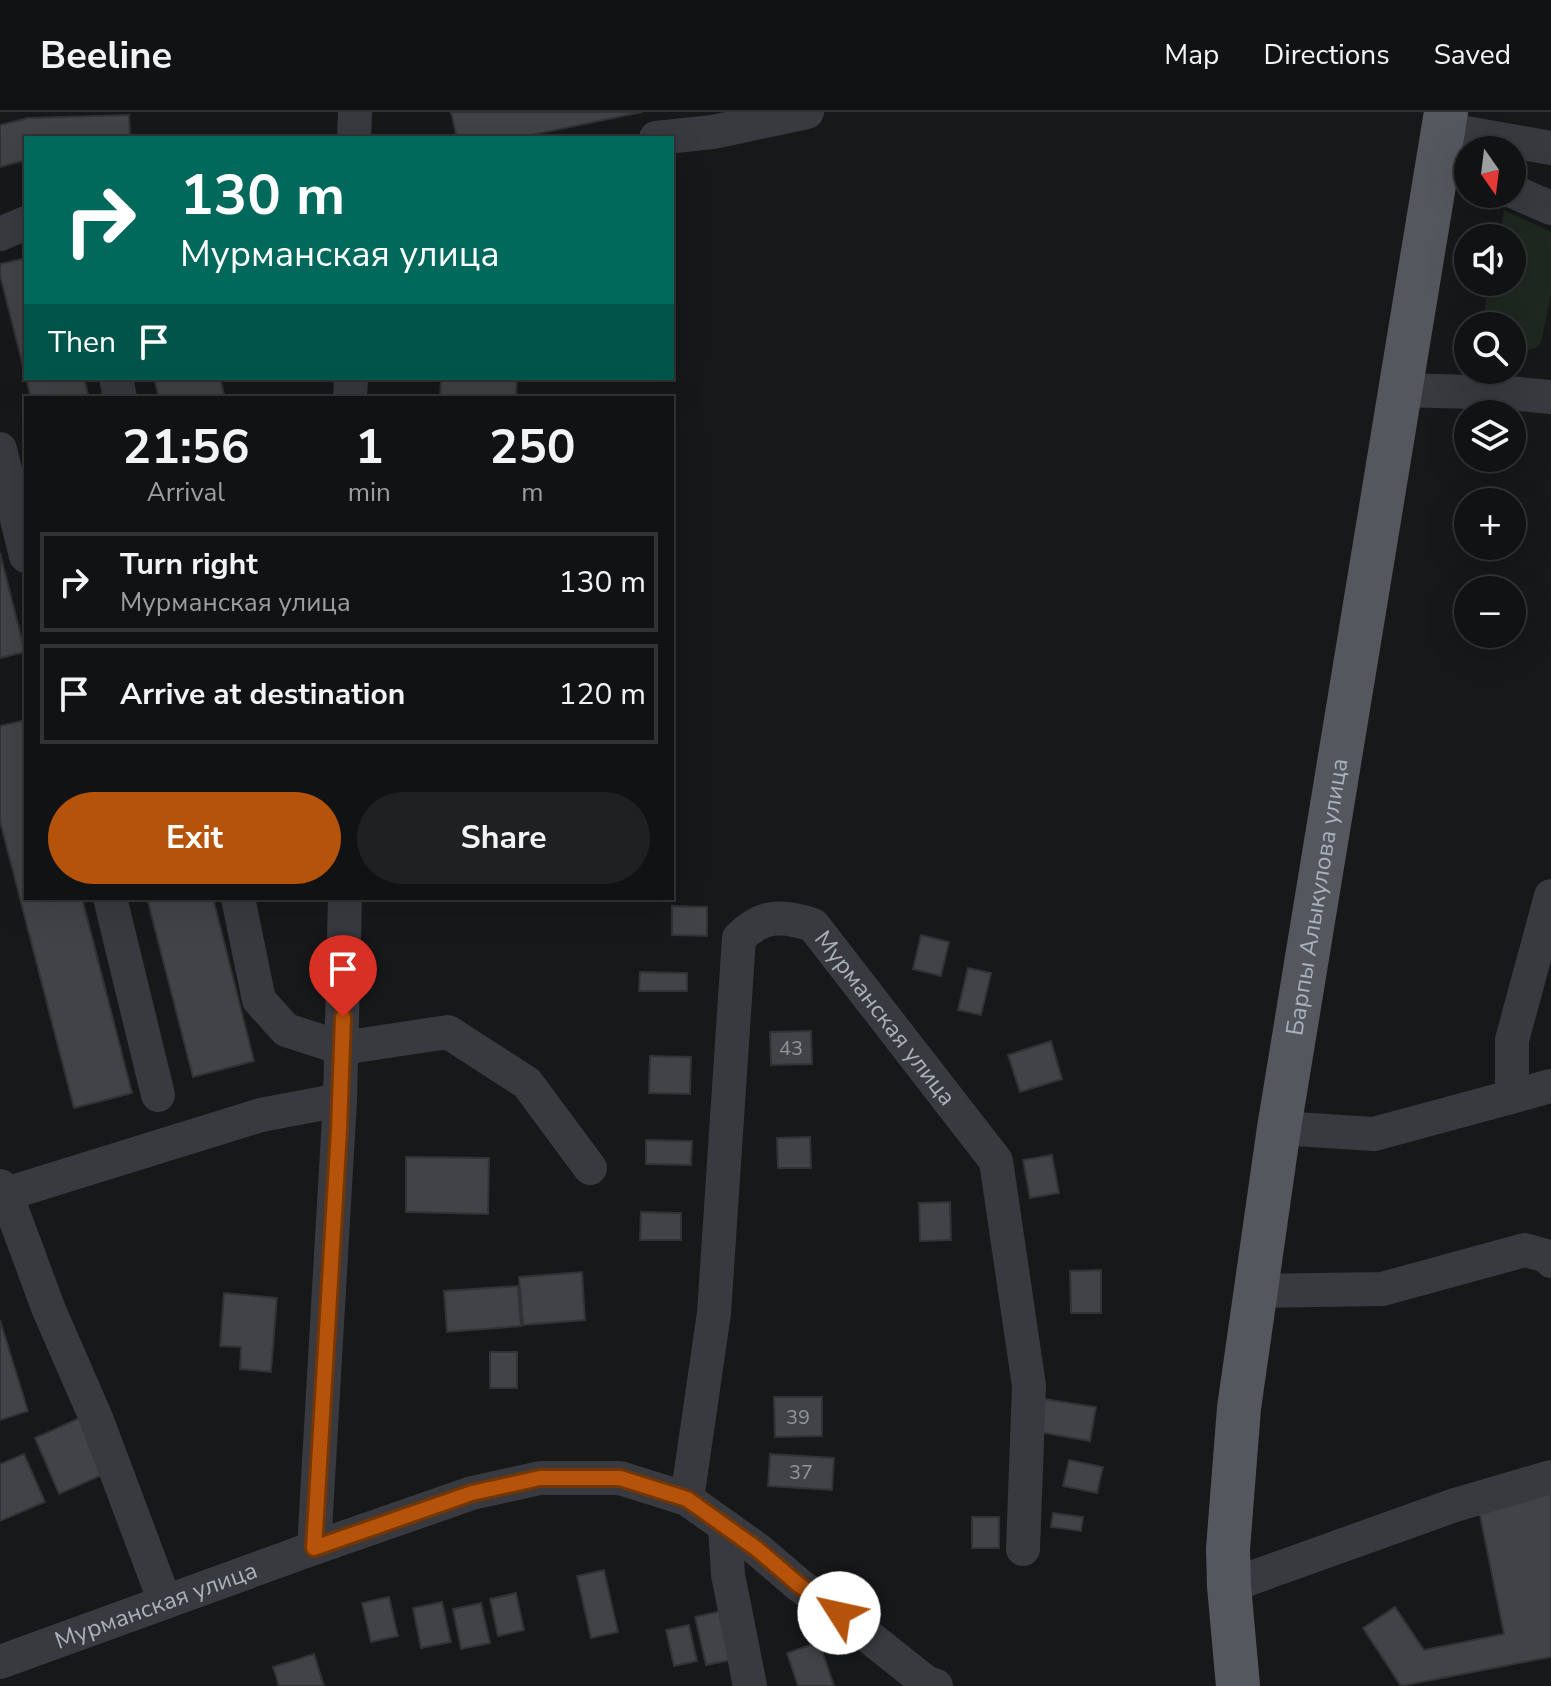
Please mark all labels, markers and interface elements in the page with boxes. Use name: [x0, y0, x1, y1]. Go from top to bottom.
text: Beeline: [40, 30, 172, 81]
text: Map: [1164, 36, 1219, 74]
text: Directions: [1263, 36, 1390, 74]
text: Saved: [1434, 36, 1511, 74]
north arrow: [1454, 136, 1526, 208]
map controls: [1454, 136, 1526, 648]
text: 130 m: [180, 157, 345, 234]
icon: right: [48, 168, 152, 272]
button: sound: [1454, 224, 1526, 296]
text: Мурманская улица: [180, 230, 500, 279]
button: search: [1454, 312, 1526, 384]
icon: arrive: [132, 320, 176, 364]
text: Then: [48, 322, 116, 363]
button: layers: [1454, 400, 1526, 472]
text: 21:56: [122, 414, 249, 480]
text: 1: [355, 414, 384, 480]
text: 250: [489, 414, 576, 480]
text: Arrival: [147, 475, 225, 510]
text: min: [348, 475, 391, 510]
text: m: [521, 475, 544, 510]
button: +: [1454, 488, 1526, 560]
text: Turn right: [120, 544, 258, 585]
icon: right: [52, 560, 96, 604]
text: 130 m: [559, 562, 646, 603]
button: −: [1454, 576, 1526, 648]
text: Мурманская улица: [120, 585, 351, 620]
icon: arrive: [52, 672, 96, 716]
text: Arrive at destination: [120, 674, 405, 715]
text: 120 m: [559, 674, 646, 715]
street label: Барпы Алыкулова улица: [1278, 756, 1356, 1038]
button: Exit: [48, 792, 341, 884]
button: Share: [357, 792, 650, 884]
street label: Мурманская улица: [807, 924, 963, 1112]
pin: [309, 935, 377, 1017]
icon: arrive: [321, 947, 365, 991]
house number: 43: [779, 1035, 803, 1062]
house number: 39: [786, 1404, 810, 1431]
house number: 37: [789, 1459, 813, 1486]
street label: Мурманская улица: [50, 1554, 262, 1657]
position arrow: [797, 1571, 881, 1655]

